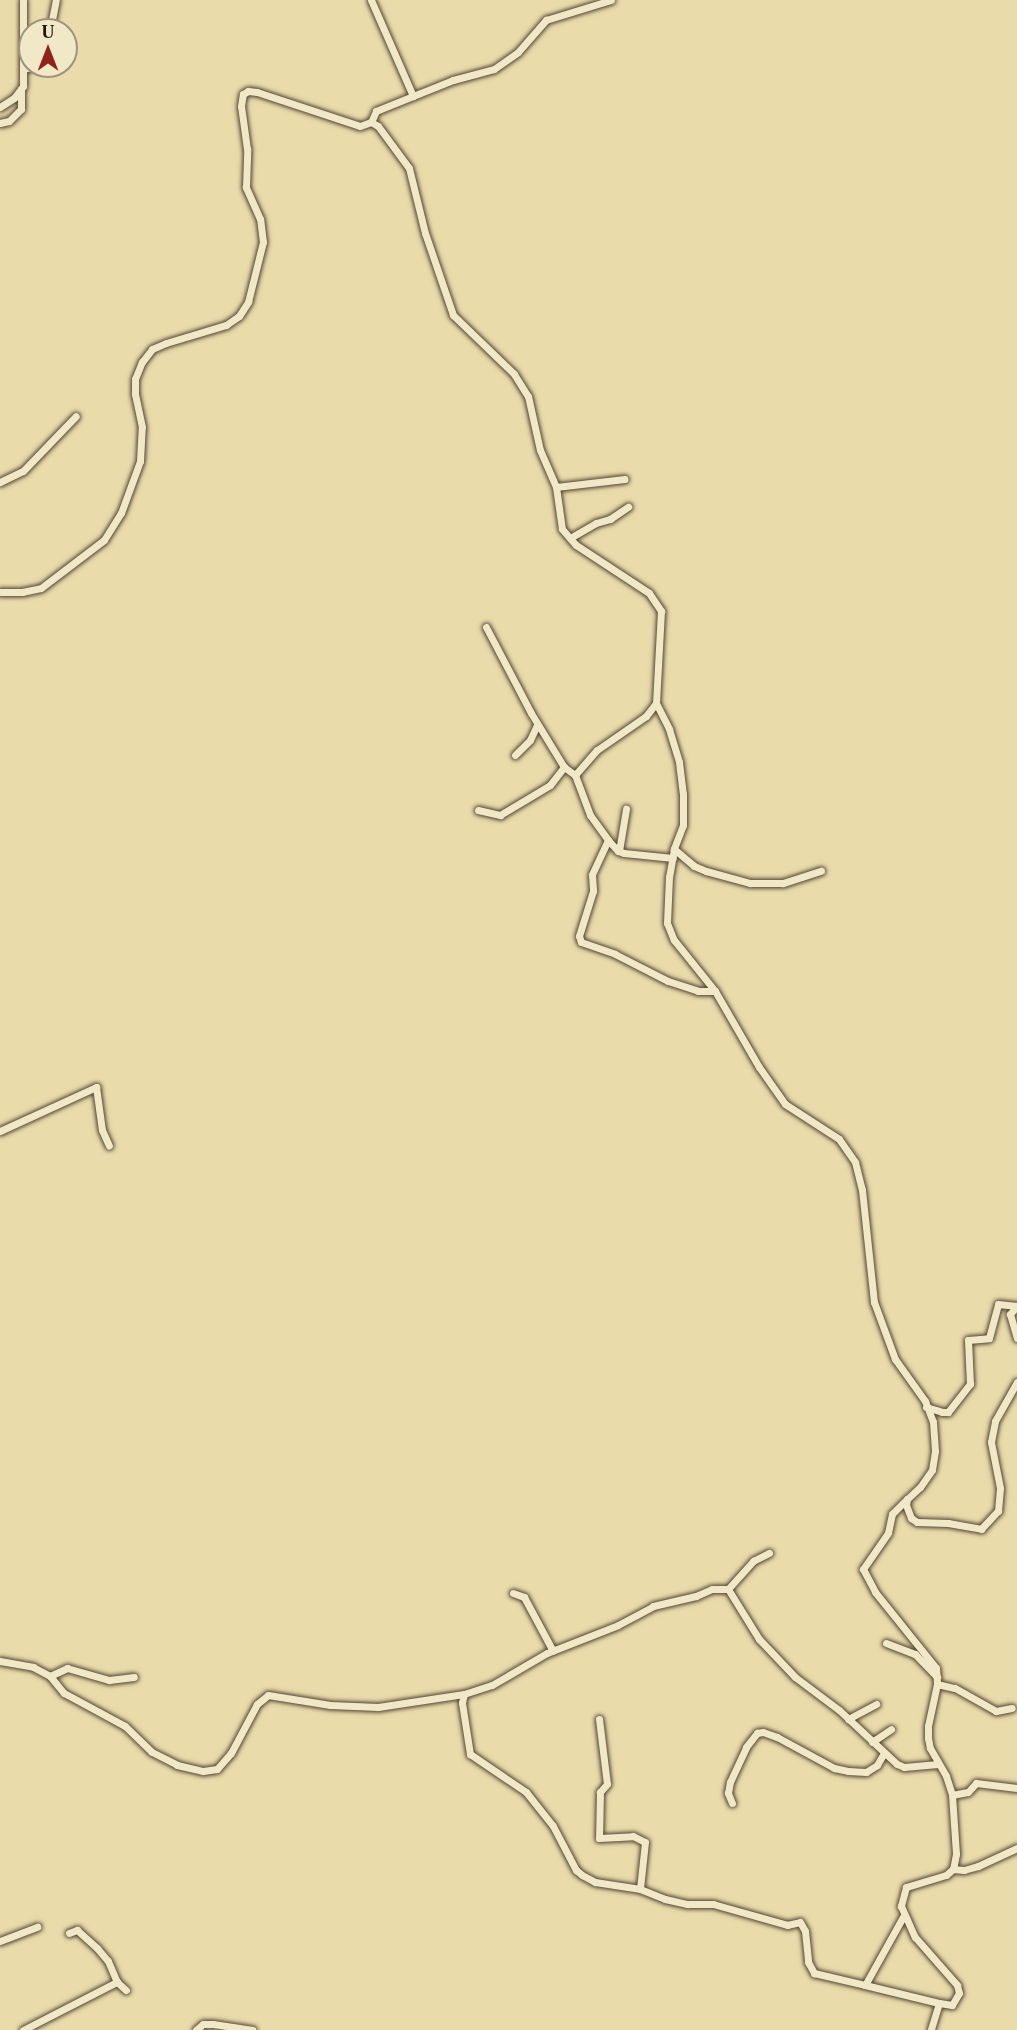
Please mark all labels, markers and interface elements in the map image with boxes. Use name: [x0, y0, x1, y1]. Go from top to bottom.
north arrow: [18, 18, 78, 78]
text: U: [42, 22, 55, 42]

